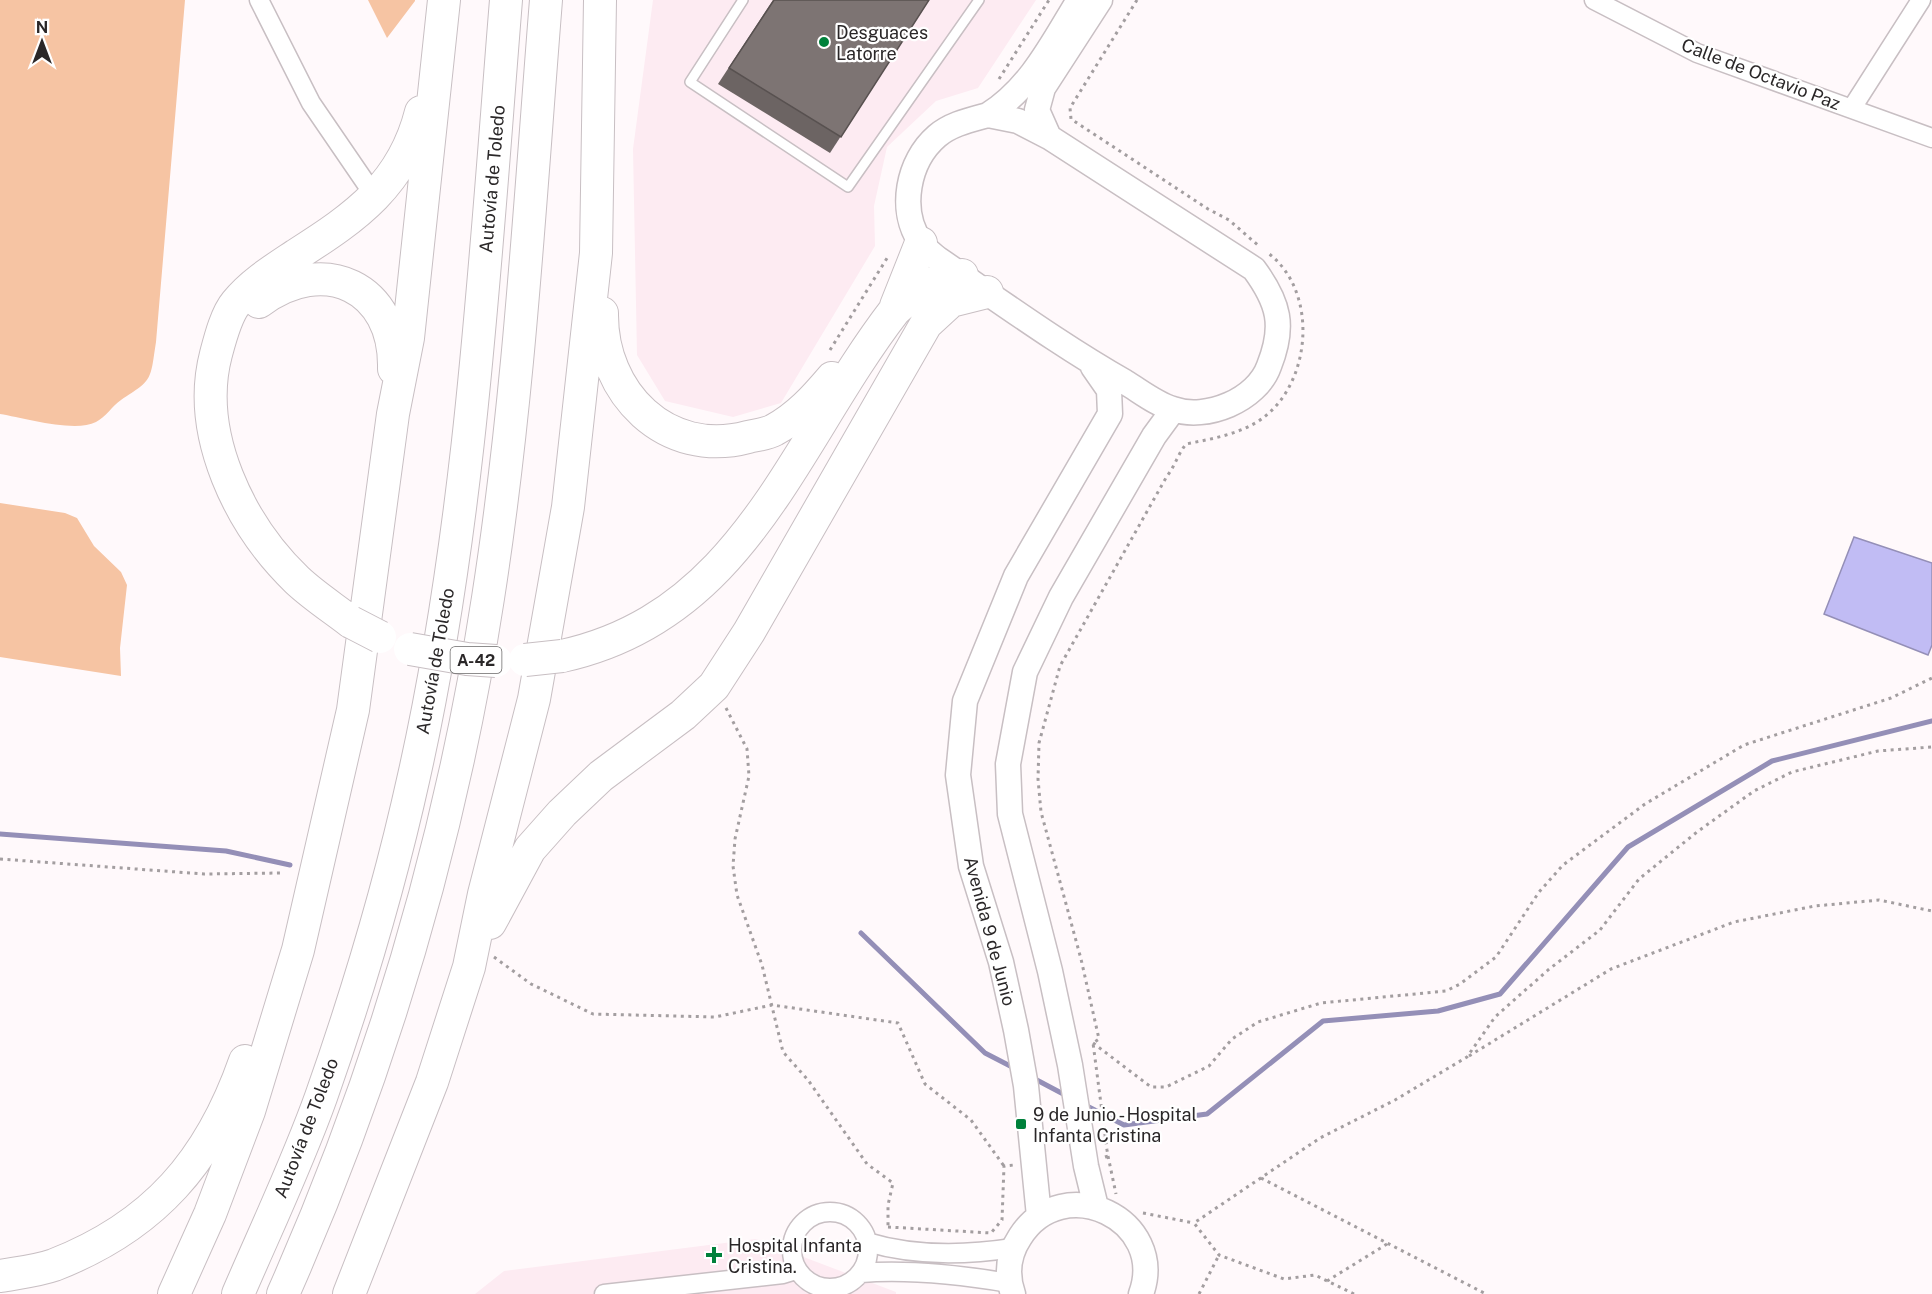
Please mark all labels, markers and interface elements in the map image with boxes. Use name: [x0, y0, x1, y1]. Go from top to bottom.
north arrow: [12, 12, 72, 72]
text: N: [36, 18, 48, 37]
place label: Desguaces Latorre: [836, 22, 928, 64]
street label: Calle de Octavio Paz: [1678, 34, 1844, 114]
marker: Desguaces Latorre: [817, 35, 831, 49]
street label: Autovía de Toledo: [475, 104, 509, 254]
street label: Autovía de Toledo: [412, 586, 458, 736]
road number: A-42: [450, 647, 502, 673]
street label: Avenida 9 de Junio: [960, 854, 1020, 1008]
street label: Autovía de Toledo: [270, 1055, 342, 1201]
place label: 9 de Junio - Hospital Infanta Cristina: [1033, 1104, 1197, 1146]
marker: 9 de Junio - Hospital Infanta Cristina: [1014, 1117, 1028, 1131]
place label: Hospital Infanta Cristina.: [728, 1235, 862, 1277]
marker: Hospital Infanta Cristina.: [705, 1246, 723, 1264]

